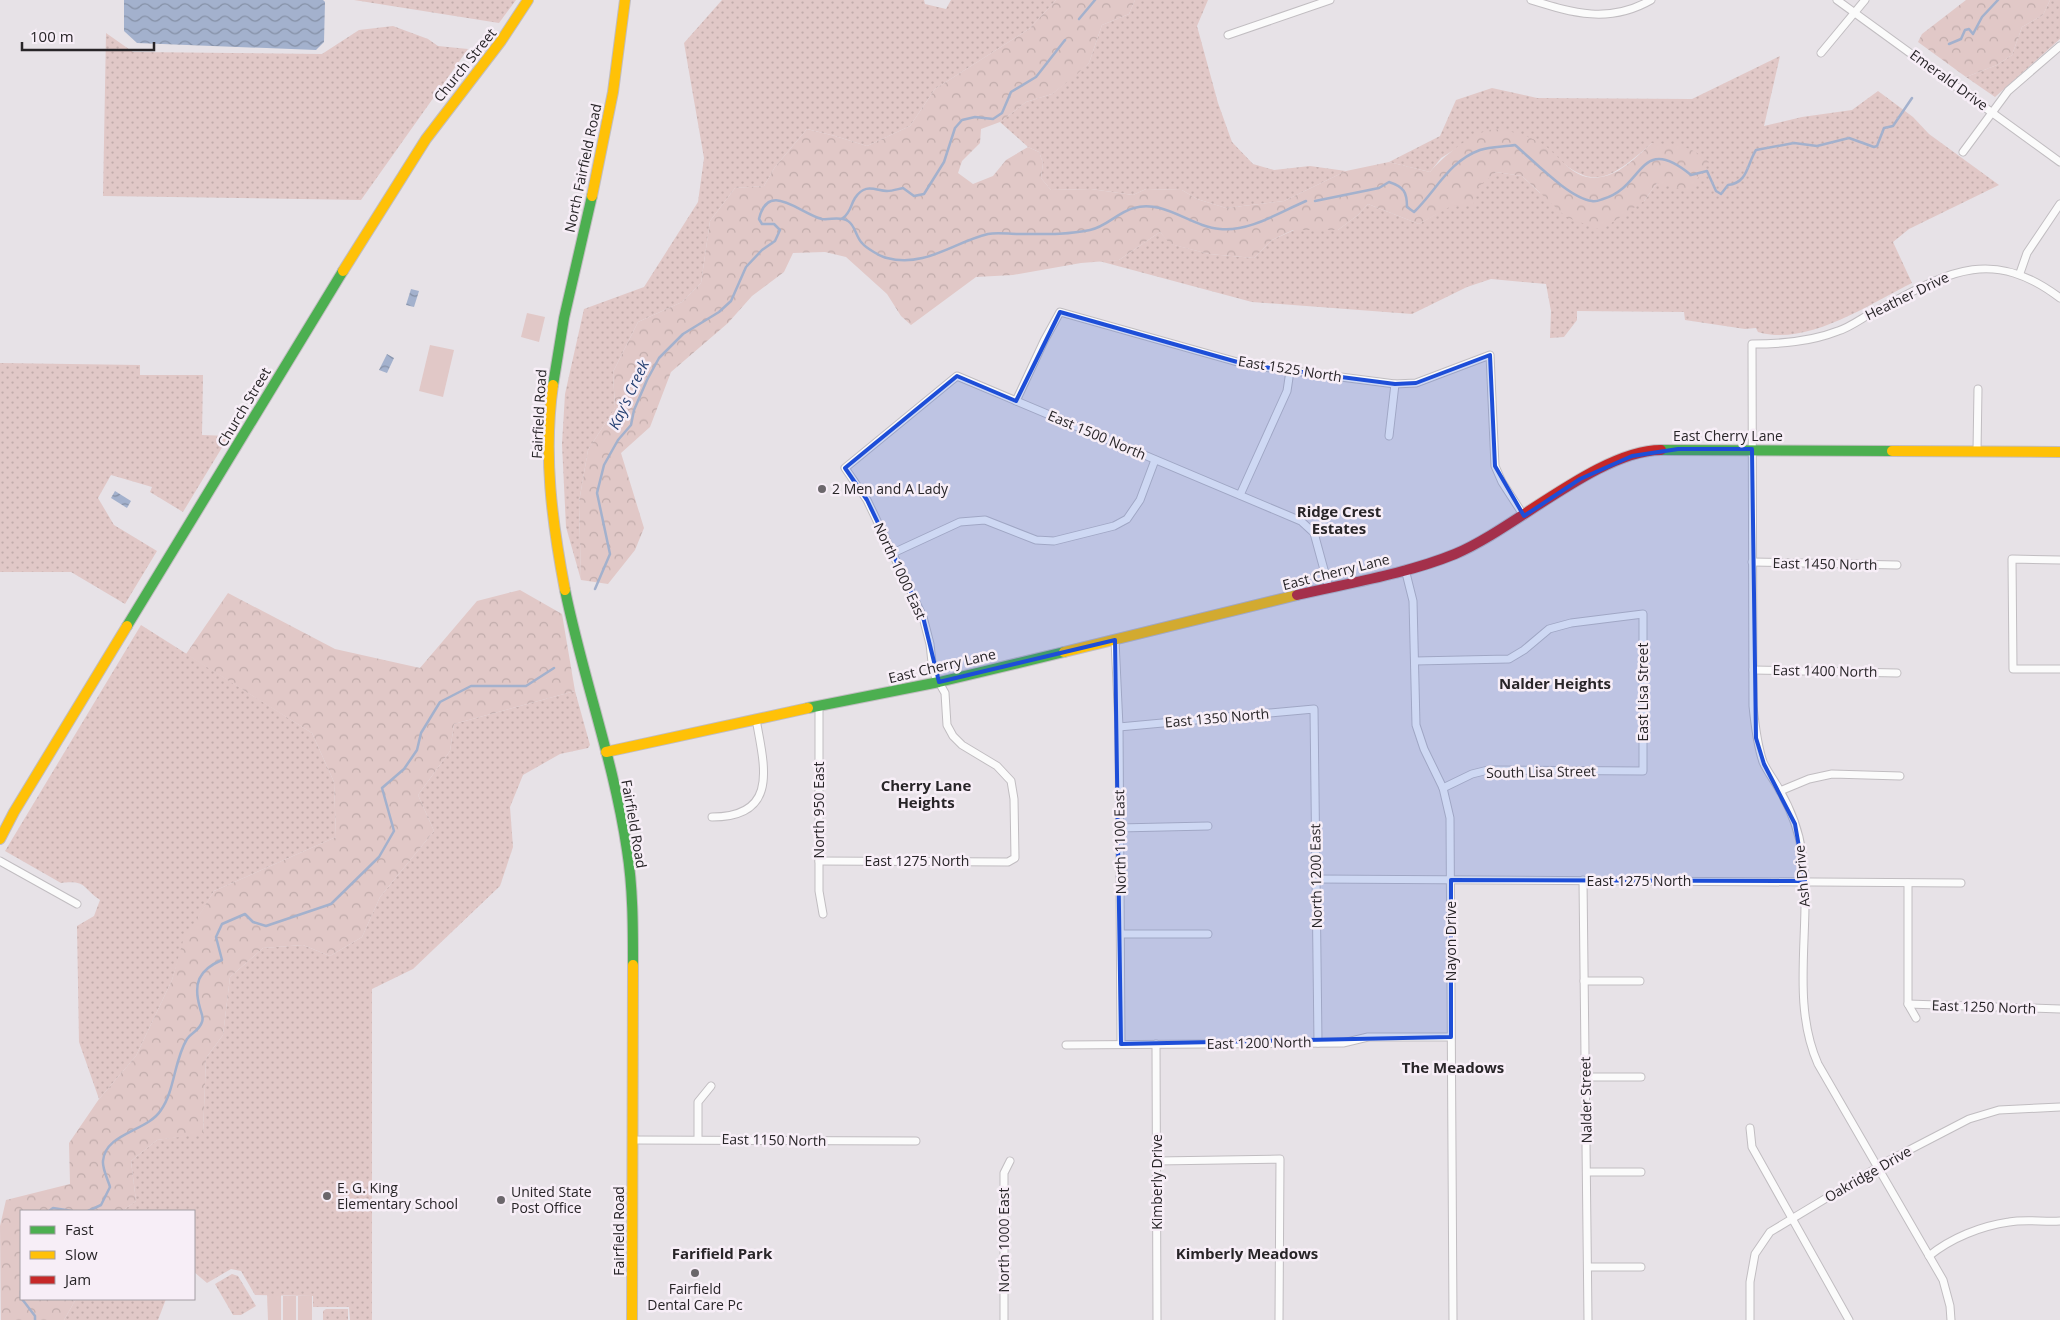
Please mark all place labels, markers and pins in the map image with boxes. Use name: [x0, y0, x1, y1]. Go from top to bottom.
place label: 2 Men and A Lady: [832, 479, 949, 498]
marker: 2 Men and A Lady: [816, 483, 828, 495]
place label: E. G. King Elementary School: [337, 1178, 458, 1213]
place label: United State Post Office: [511, 1182, 592, 1217]
marker: E. G. King Elementary School: [321, 1190, 333, 1202]
marker: United State Post Office: [495, 1194, 507, 1206]
marker: Fairfield Dental Care Pc: [689, 1267, 701, 1279]
place label: Fairfield Dental Care Pc: [647, 1279, 743, 1314]

